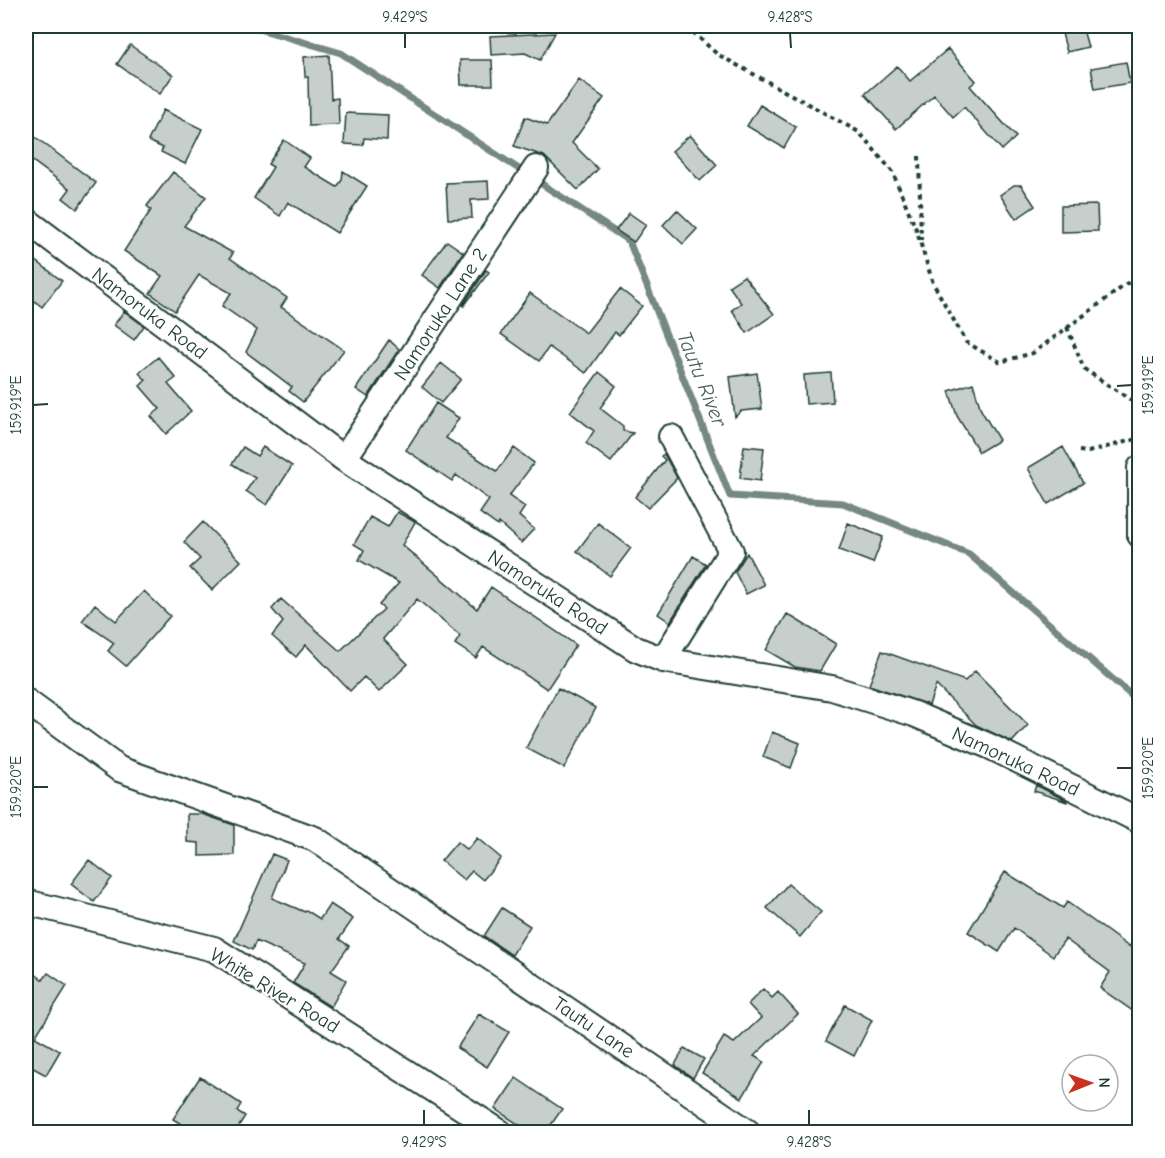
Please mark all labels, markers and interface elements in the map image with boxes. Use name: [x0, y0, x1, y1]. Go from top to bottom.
text: 9.429°S: [382, 8, 428, 26]
text: 9.428°S: [767, 8, 813, 26]
street label: Namoruka Lane 2: [389, 244, 492, 385]
street label: Namoruka Road: [88, 263, 212, 364]
water label: Tautu River: [672, 328, 733, 432]
text: 159.919°E: [1139, 356, 1157, 414]
text: 159.919°E: [7, 376, 25, 434]
street label: Namoruka Road: [484, 545, 612, 640]
street label: Namoruka Road: [948, 722, 1083, 801]
text: 159.920°E: [1139, 737, 1157, 799]
text: 159.920°E: [7, 756, 25, 818]
street label: White River Road: [206, 943, 344, 1038]
street label: Tautu Lane: [549, 992, 639, 1063]
north arrow: [1060, 1053, 1120, 1113]
text: N: [1095, 1077, 1113, 1088]
text: 9.429°S: [401, 1133, 447, 1151]
text: 9.428°S: [786, 1133, 832, 1151]

